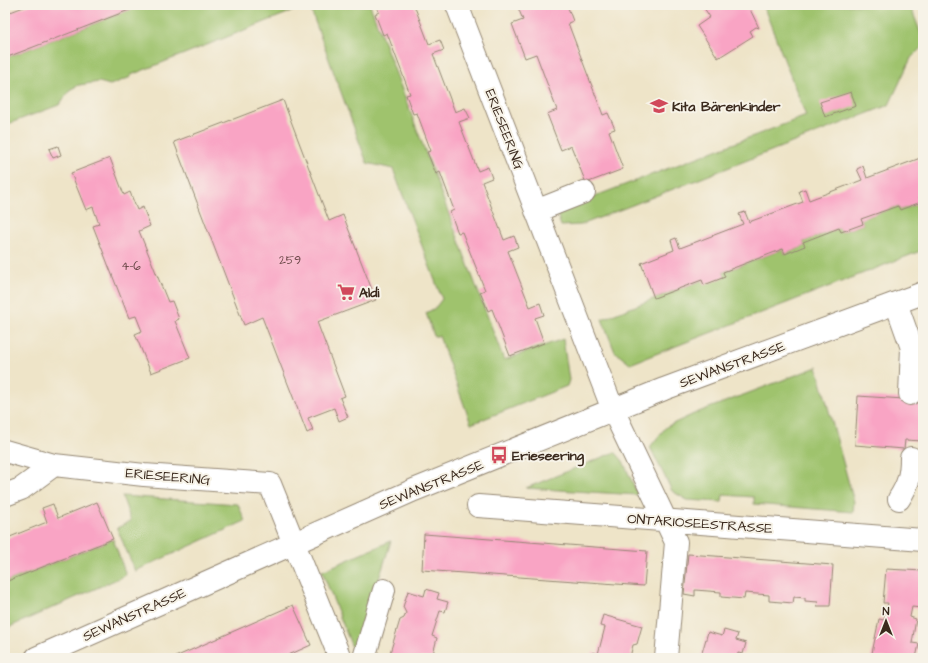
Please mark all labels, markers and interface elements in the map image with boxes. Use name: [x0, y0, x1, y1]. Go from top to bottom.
street label: ERIESEERING: [480, 86, 529, 173]
school or university icon: Kita Bärenkinder: [649, 96, 669, 116]
place label: Kita Bärenkinder: [672, 97, 781, 117]
house number: 259: [279, 252, 301, 269]
house number: 4-6: [121, 258, 141, 275]
supermarket icon: Aldi: [336, 282, 356, 302]
place label: Aldi: [359, 283, 380, 303]
street label: SEWANSTRASSE: [677, 336, 789, 393]
bus stop icon: Erieseering: [489, 445, 509, 465]
place label: Erieseering: [512, 446, 585, 467]
street label: SEWANSTRASSE: [376, 455, 487, 515]
street label: ERIESEERING: [125, 463, 211, 491]
street label: ONTARIOSEESTRASSE: [626, 509, 774, 539]
street label: SEWANSTRASSE: [80, 583, 190, 647]
north arrow: [866, 601, 906, 641]
text: N: [883, 604, 890, 619]

